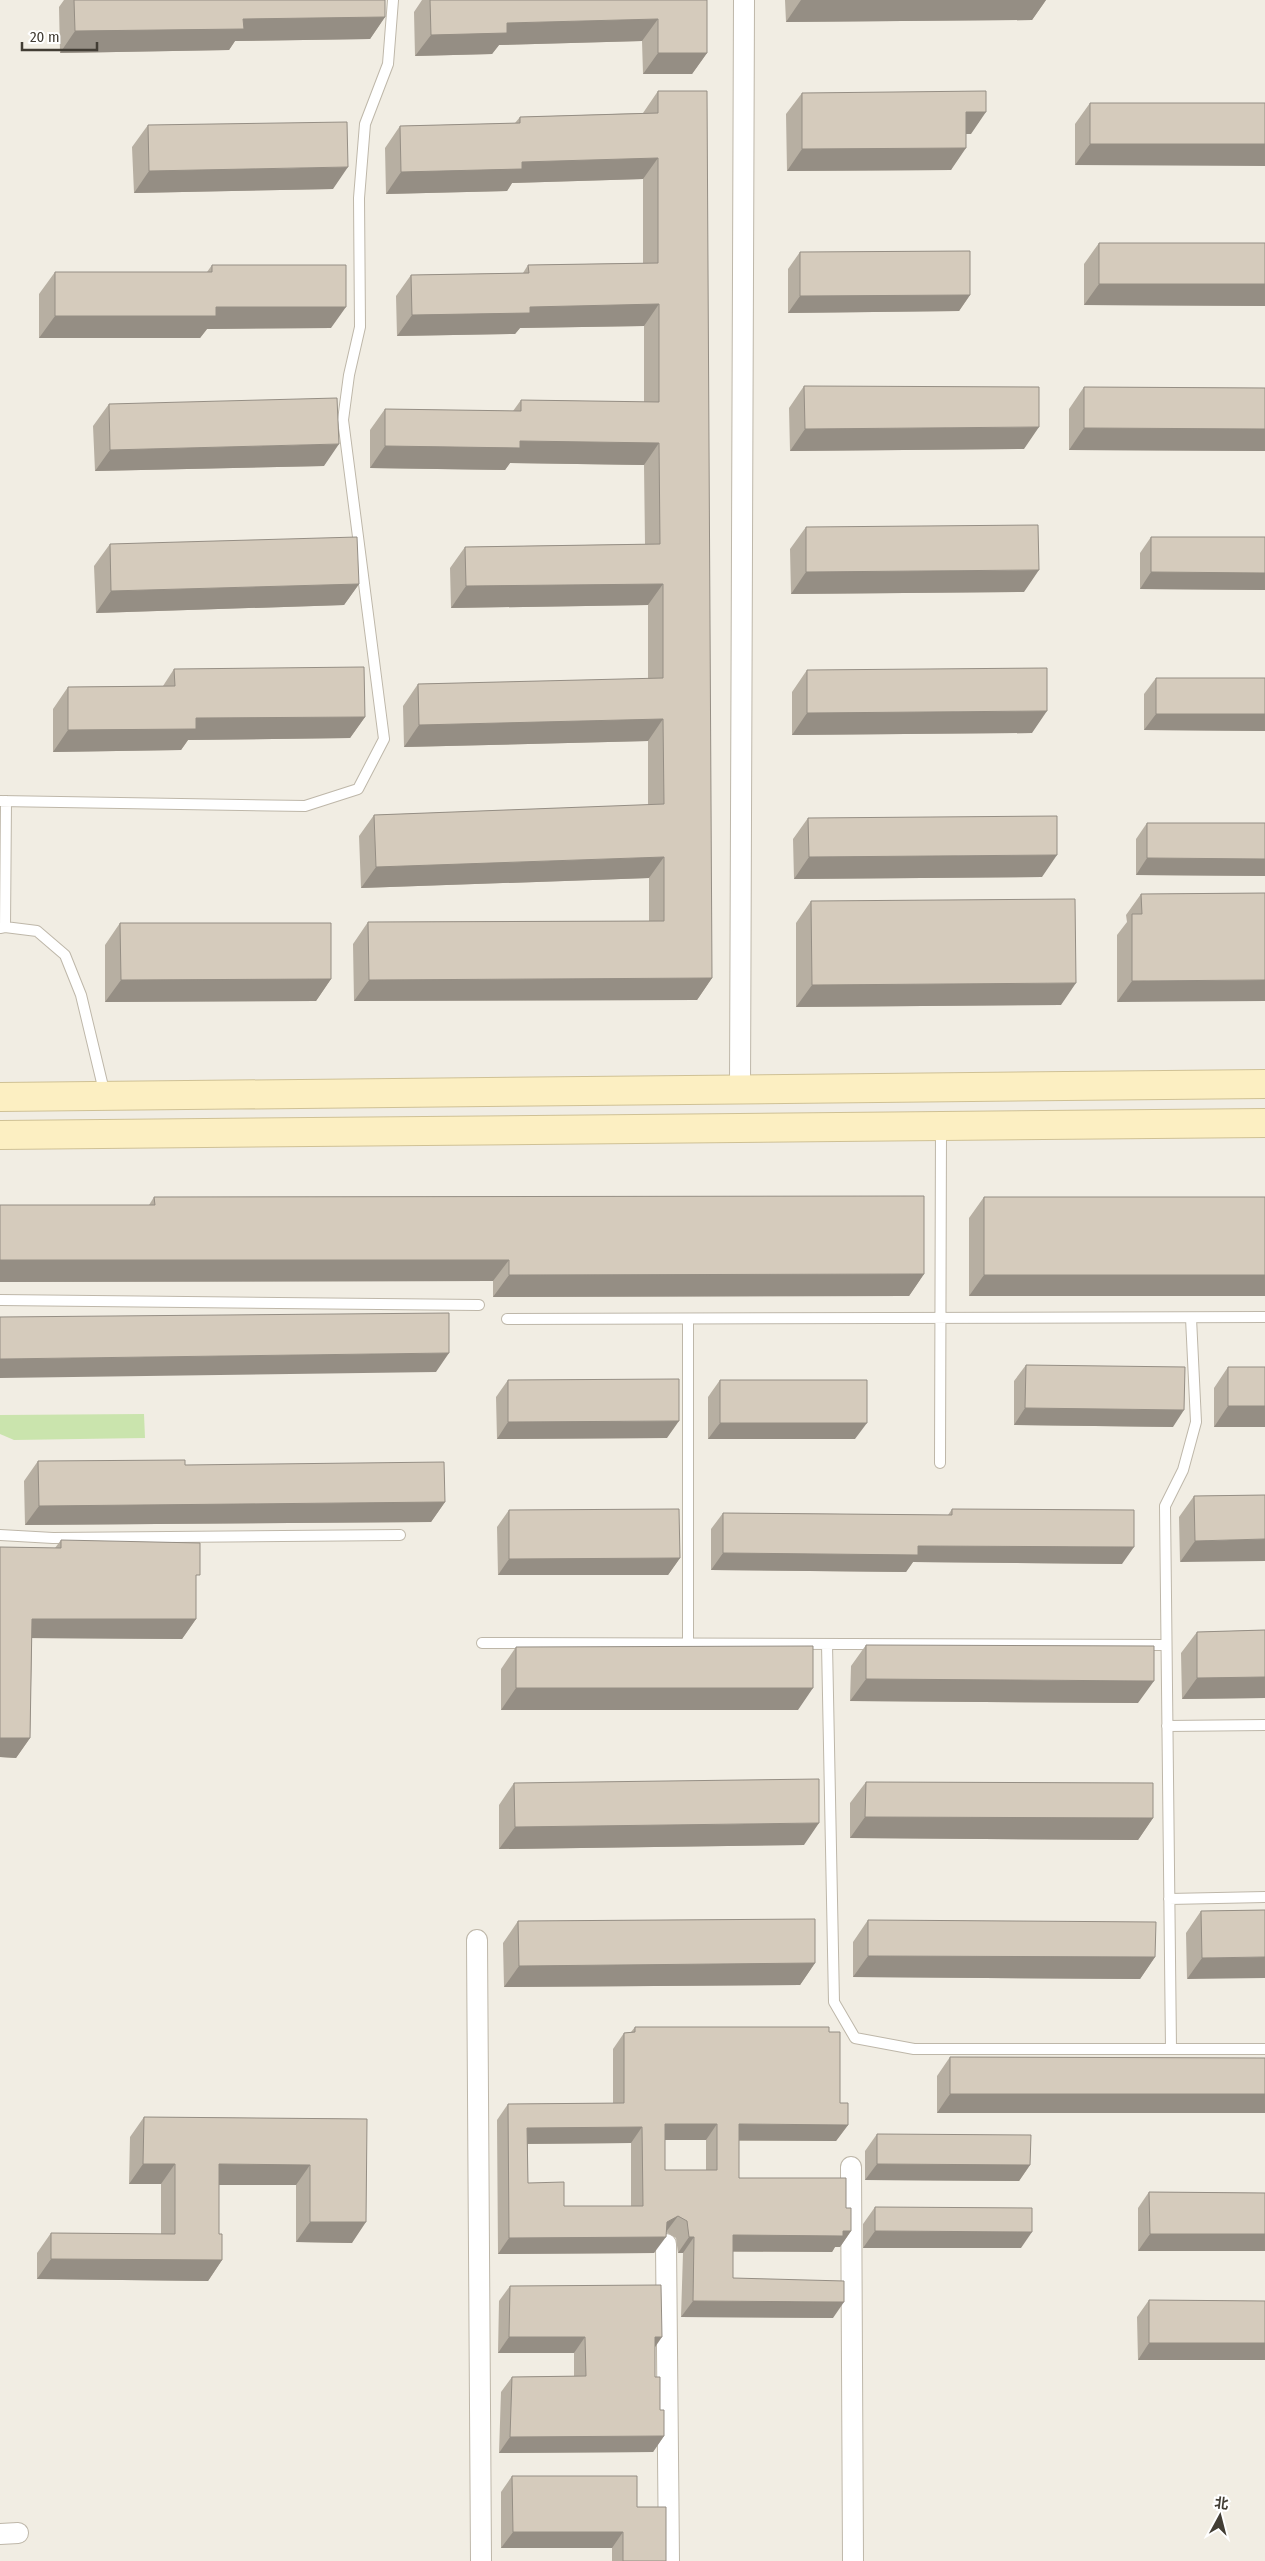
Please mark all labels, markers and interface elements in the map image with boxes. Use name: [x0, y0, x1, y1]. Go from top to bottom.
scale bar: [22, 20, 98, 52]
text: 20 m: [30, 28, 60, 46]
north arrow: [1195, 2491, 1245, 2541]
text: 北: [1214, 2494, 1230, 2513]

